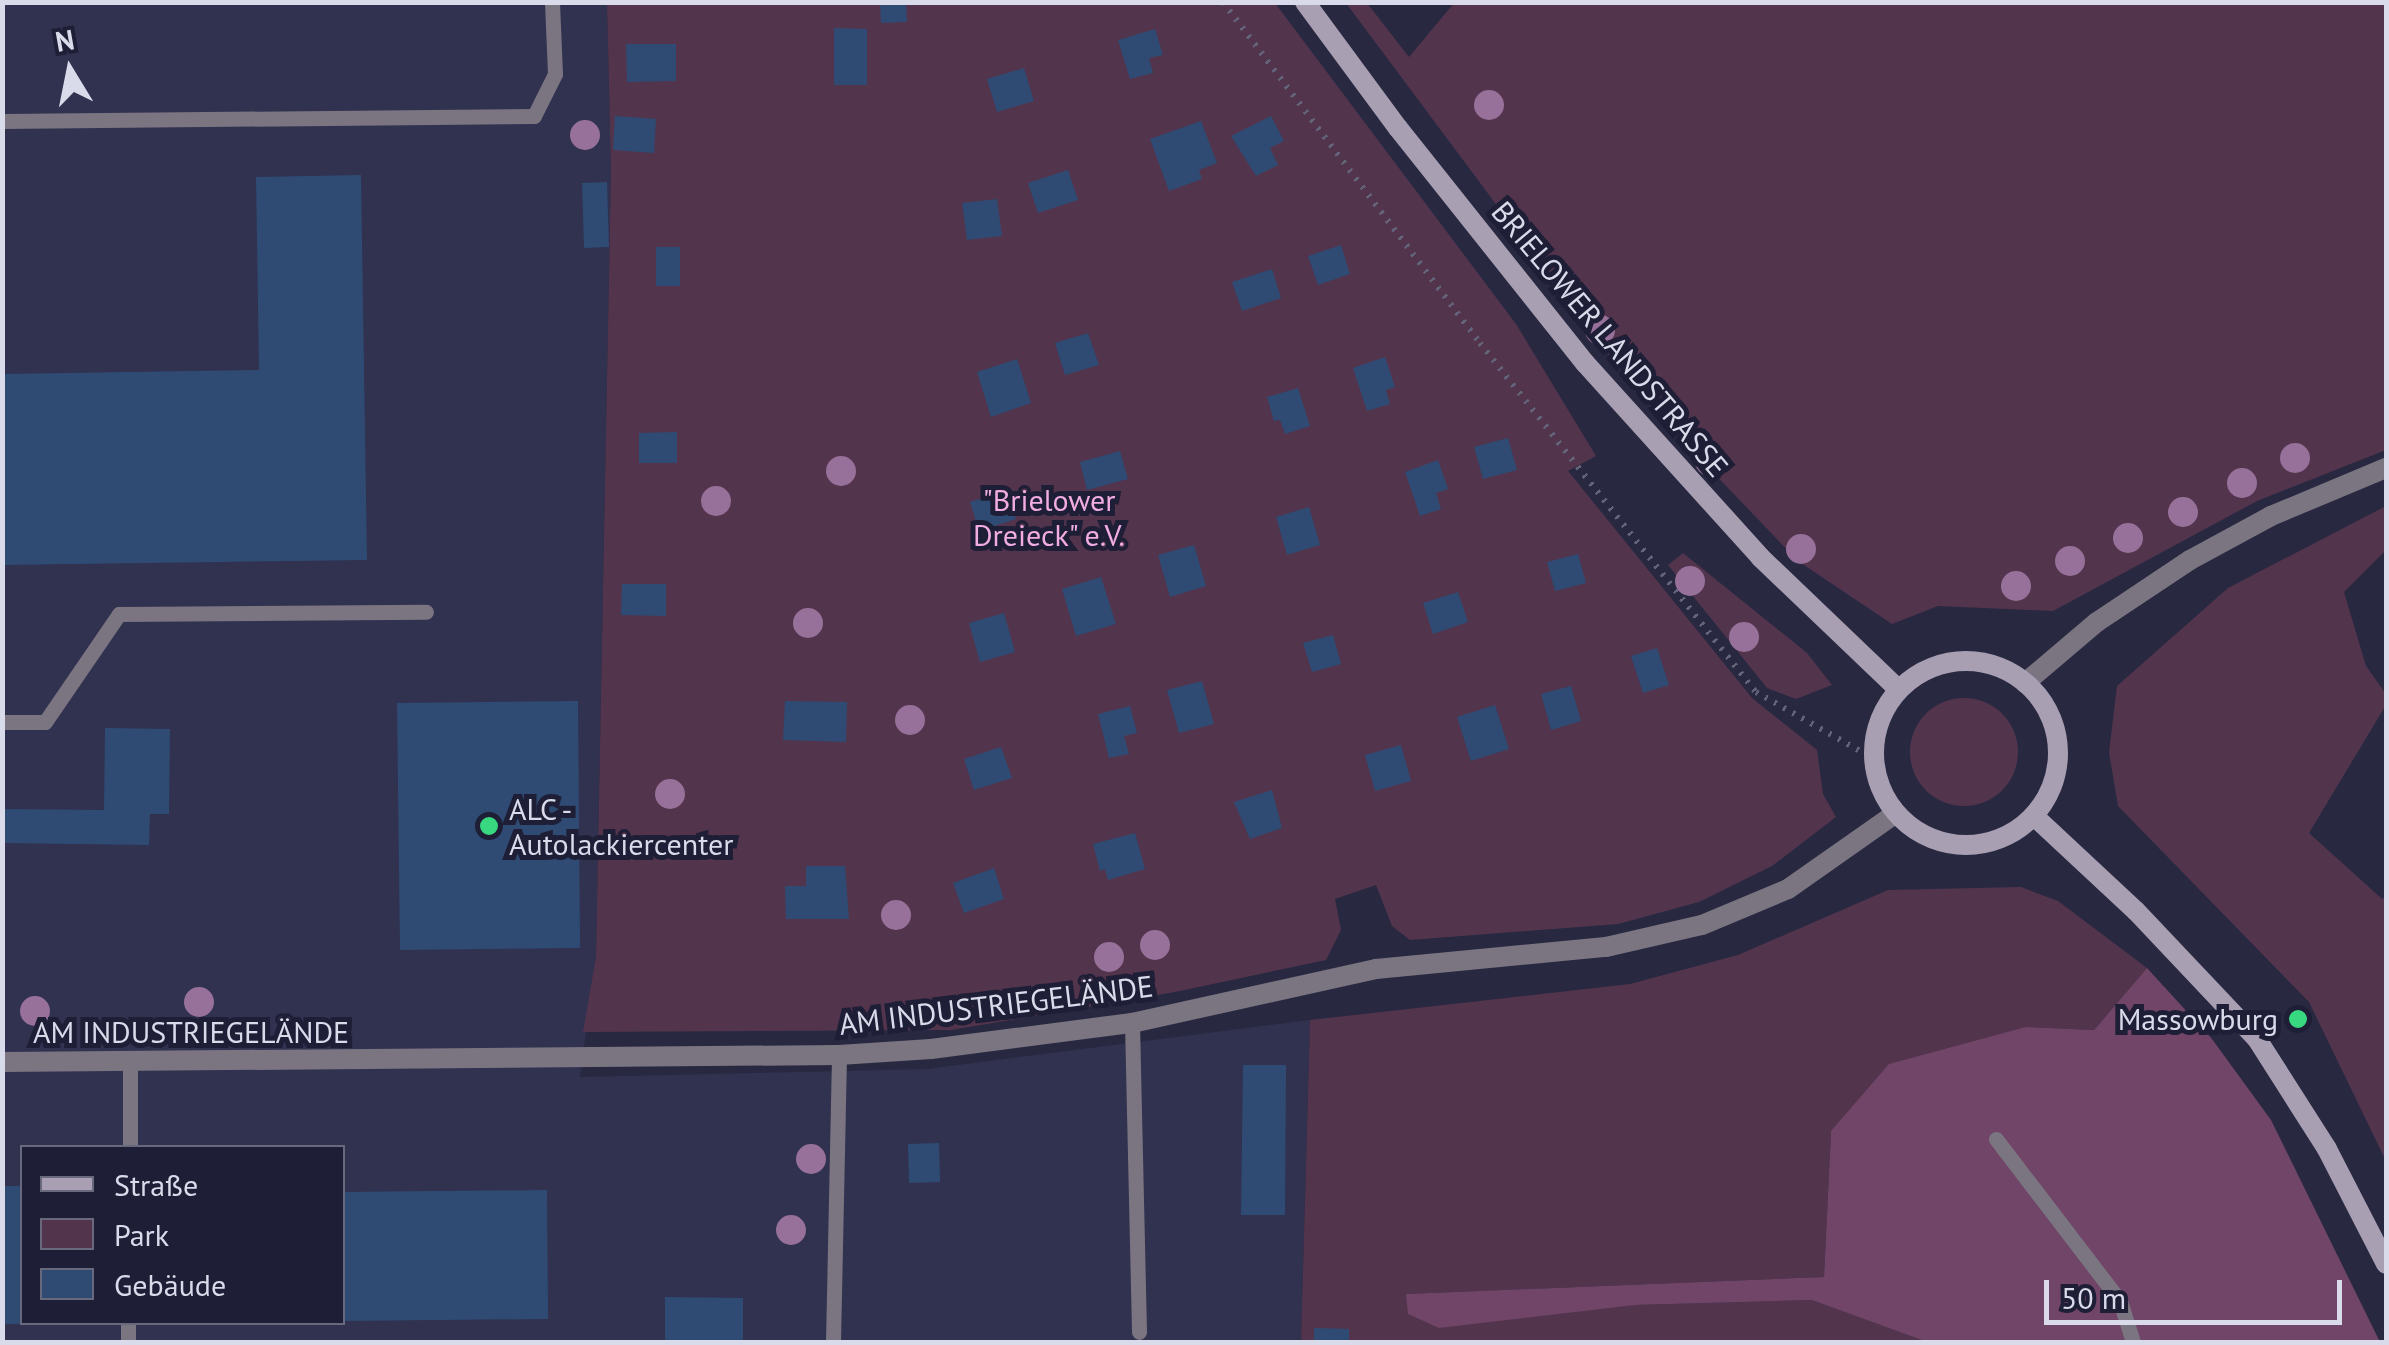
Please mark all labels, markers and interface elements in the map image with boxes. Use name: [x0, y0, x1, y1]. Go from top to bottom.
north arrow: [20, 20, 120, 120]
text: N: [52, 20, 77, 60]
street label: BRIELOWER LANDSTRASSE: [1484, 194, 1736, 484]
park label: "Brielower Dreieck" e.V.: [972, 482, 1126, 552]
place label: ALC - Autolackiercenter: [509, 791, 733, 862]
marker: ALC - Autolackiercenter: [478, 815, 500, 837]
street label: AM INDUSTRIEGELÄNDE: [837, 968, 1155, 1042]
place label: Massowburg: [2118, 1001, 2278, 1037]
marker: Massowburg: [2287, 1008, 2309, 1030]
street label: AM INDUSTRIEGELÄNDE: [33, 1014, 349, 1050]
legend: [20, 1145, 345, 1325]
text: Straße: [114, 1165, 198, 1204]
text: Park: [114, 1215, 169, 1254]
scale bar: [2049, 1260, 2346, 1322]
text: Gebäude: [114, 1265, 226, 1304]
text: 50 m: [2061, 1278, 2126, 1317]

